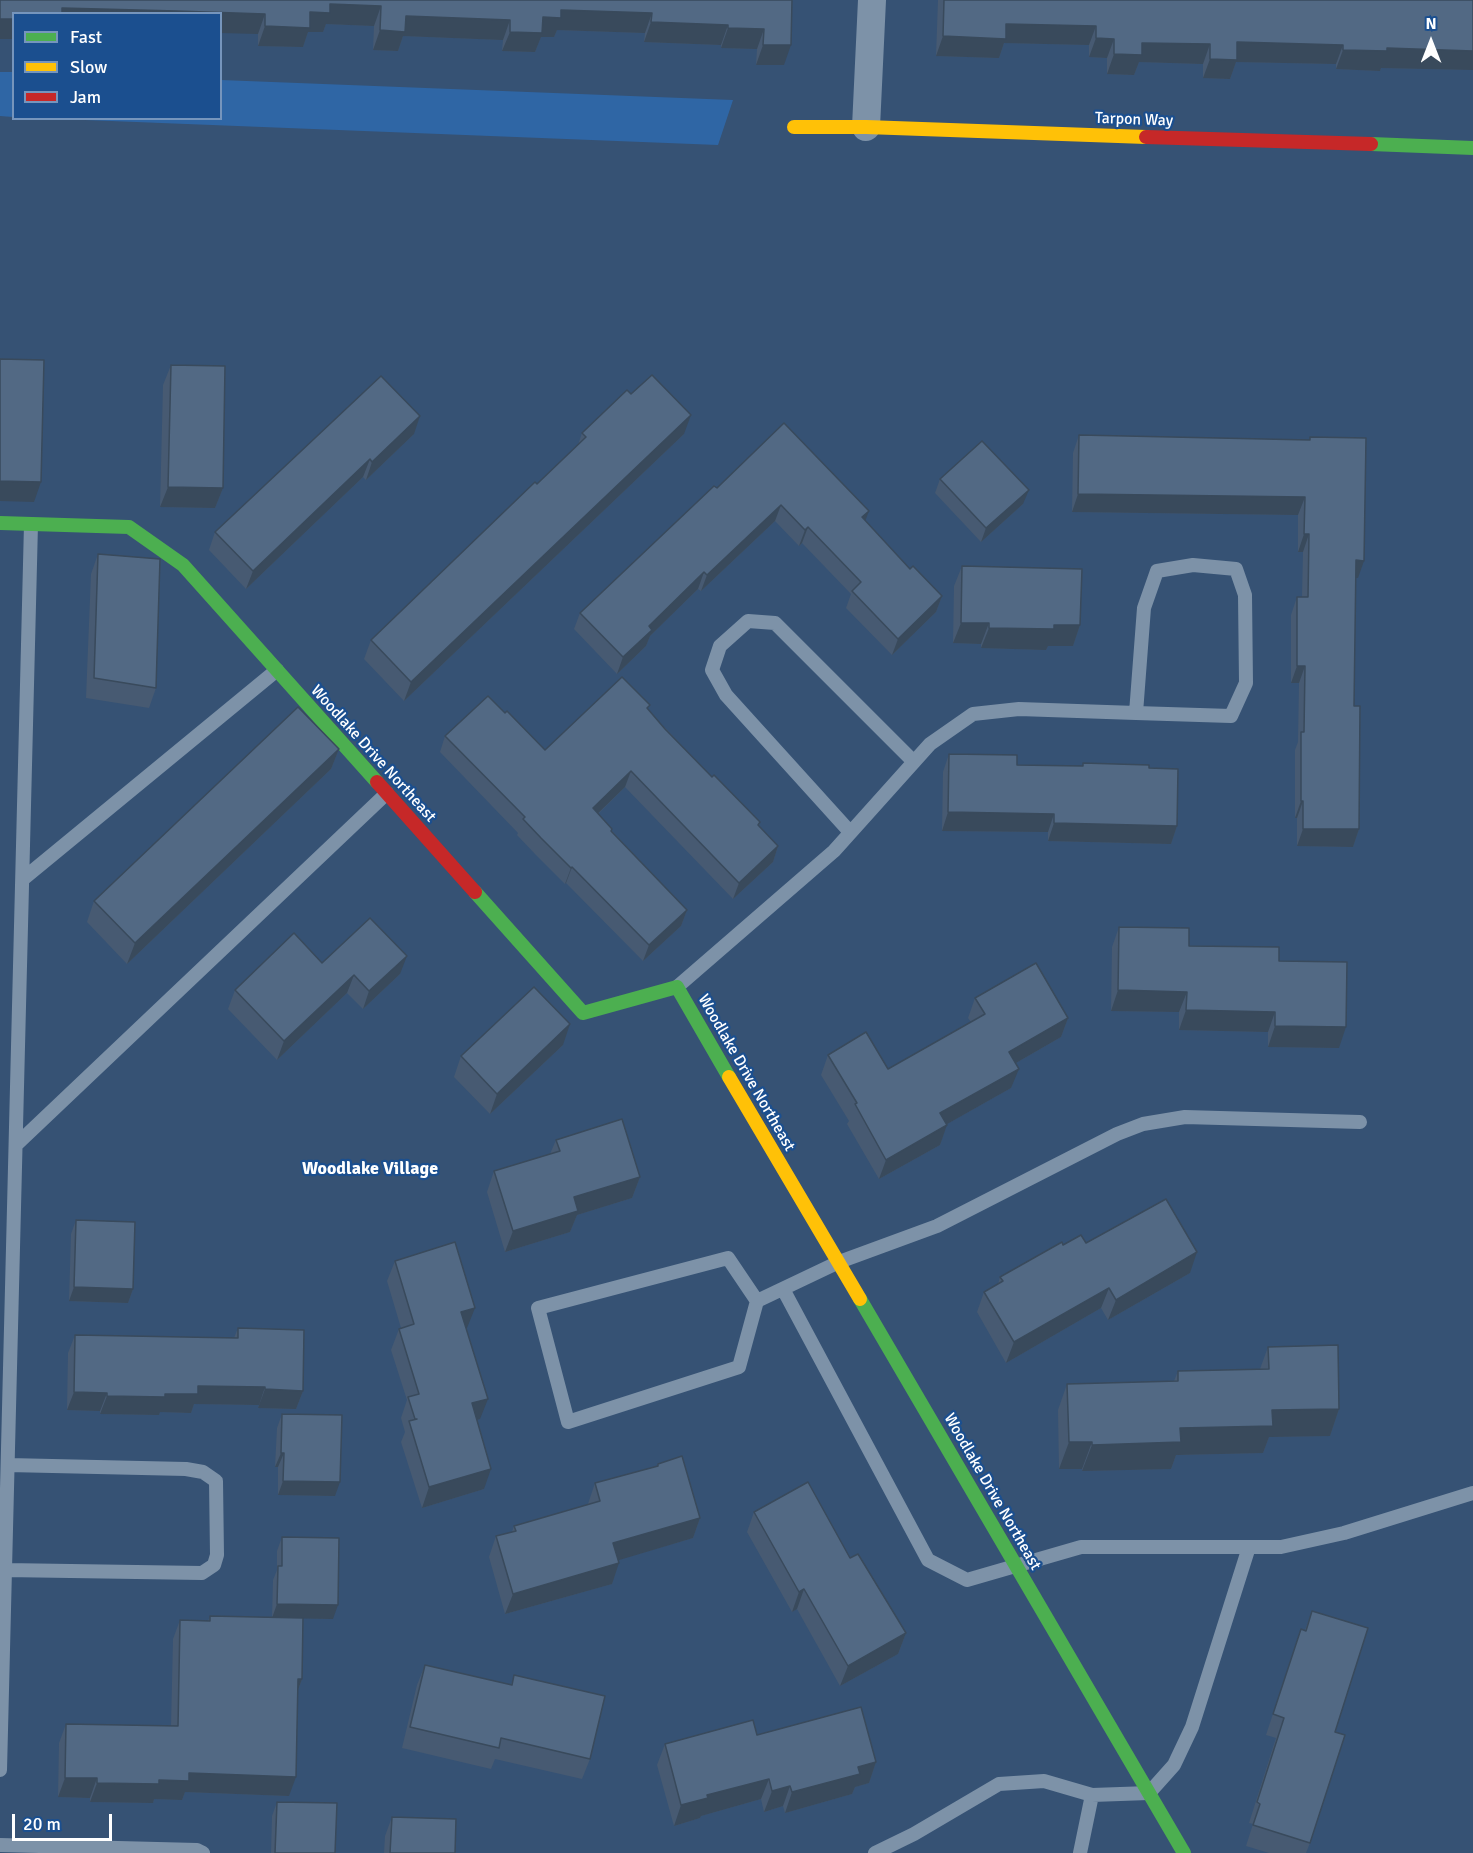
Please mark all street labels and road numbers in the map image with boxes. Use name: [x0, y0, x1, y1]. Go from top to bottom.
street label: Tarpon Way: [1095, 109, 1173, 131]
street label: Woodlake Drive Northeast: [306, 681, 440, 827]
street label: Woodlake Drive Northeast: [693, 991, 799, 1155]
street label: Woodlake Drive Northeast: [939, 1410, 1045, 1574]

